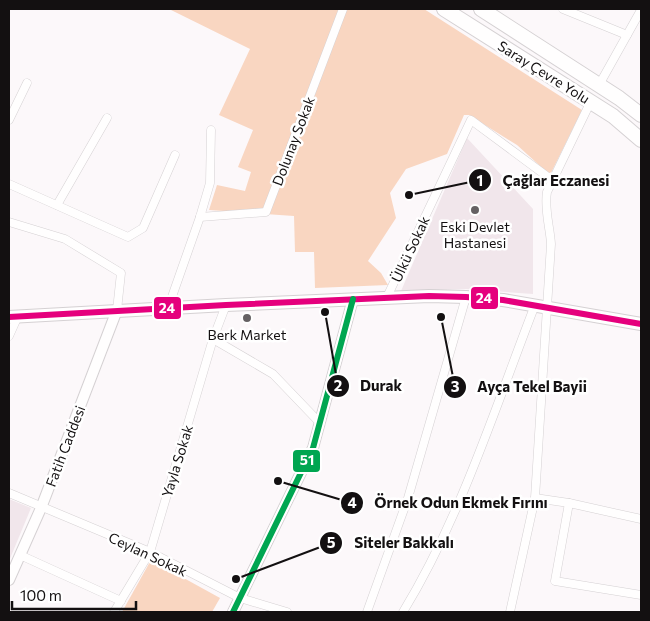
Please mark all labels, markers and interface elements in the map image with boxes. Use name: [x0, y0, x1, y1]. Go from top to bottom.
street label: Saray Çevre Yolu: [495, 37, 593, 107]
street label: Dolunay Sokak: [268, 94, 318, 188]
callout: Çağlar Eczanesi: [468, 165, 620, 195]
text: 1: [477, 171, 483, 189]
text: Çağlar Eczanesi: [502, 171, 610, 189]
marker: Eski Devlet Hastanesi: [469, 204, 481, 216]
street label: Ülkü Sokak: [387, 213, 433, 285]
place label: Eski Devlet Hastanesi: [440, 218, 510, 251]
line badge: 24: [470, 286, 499, 310]
text: 24: [476, 289, 493, 306]
line badge: 24: [153, 296, 182, 320]
text: 24: [159, 299, 176, 316]
marker: Berk Market: [241, 312, 253, 324]
place label: Berk Market: [208, 326, 287, 343]
callout: Durak: [325, 371, 412, 401]
callout: Ayça Tekel Bayii: [442, 372, 597, 402]
text: 2: [334, 376, 342, 394]
text: Durak: [360, 376, 402, 394]
text: 3: [451, 377, 460, 395]
text: Ayça Tekel Bayii: [477, 377, 587, 395]
street label: Fatih Caddesi: [42, 403, 88, 489]
street label: Yayla Sokak: [158, 422, 196, 499]
line badge: 51: [292, 449, 321, 473]
text: 51: [300, 451, 314, 468]
callout: Örnek Odun Ekmek Fırını: [339, 488, 558, 518]
text: 4: [347, 493, 357, 511]
text: Örnek Odun Ekmek Fırını: [374, 493, 548, 511]
street label: Ceylan Sokak: [106, 528, 190, 580]
callout: Siteler Bakkalı: [319, 528, 463, 558]
text: 5: [327, 533, 336, 551]
text: Siteler Bakkalı: [354, 533, 454, 551]
scale bar: [12, 578, 136, 610]
text: 100 m: [20, 586, 62, 604]

